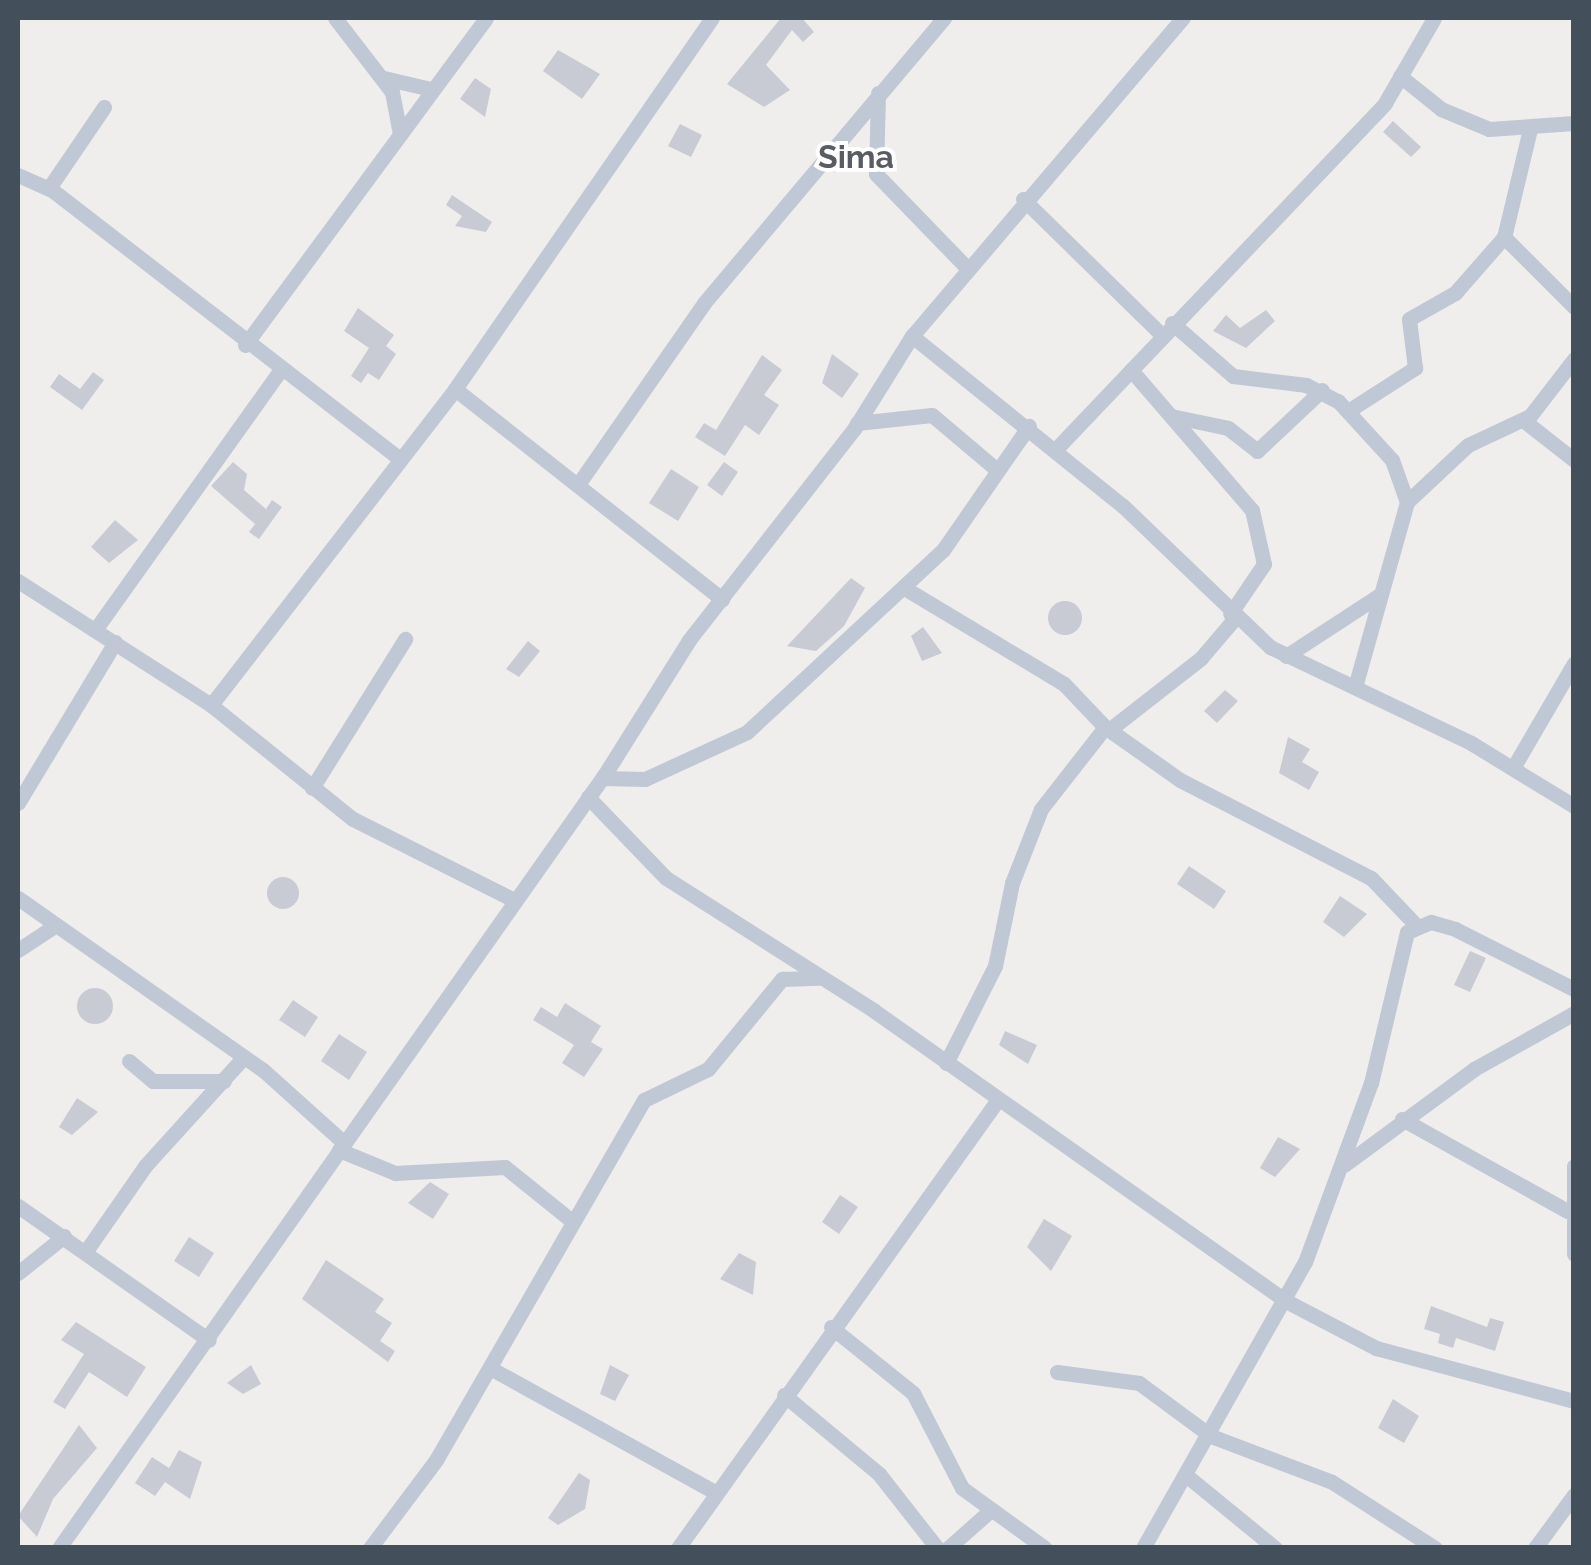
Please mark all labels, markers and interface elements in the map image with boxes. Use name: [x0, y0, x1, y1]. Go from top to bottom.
district label: Sima: [818, 138, 894, 176]

